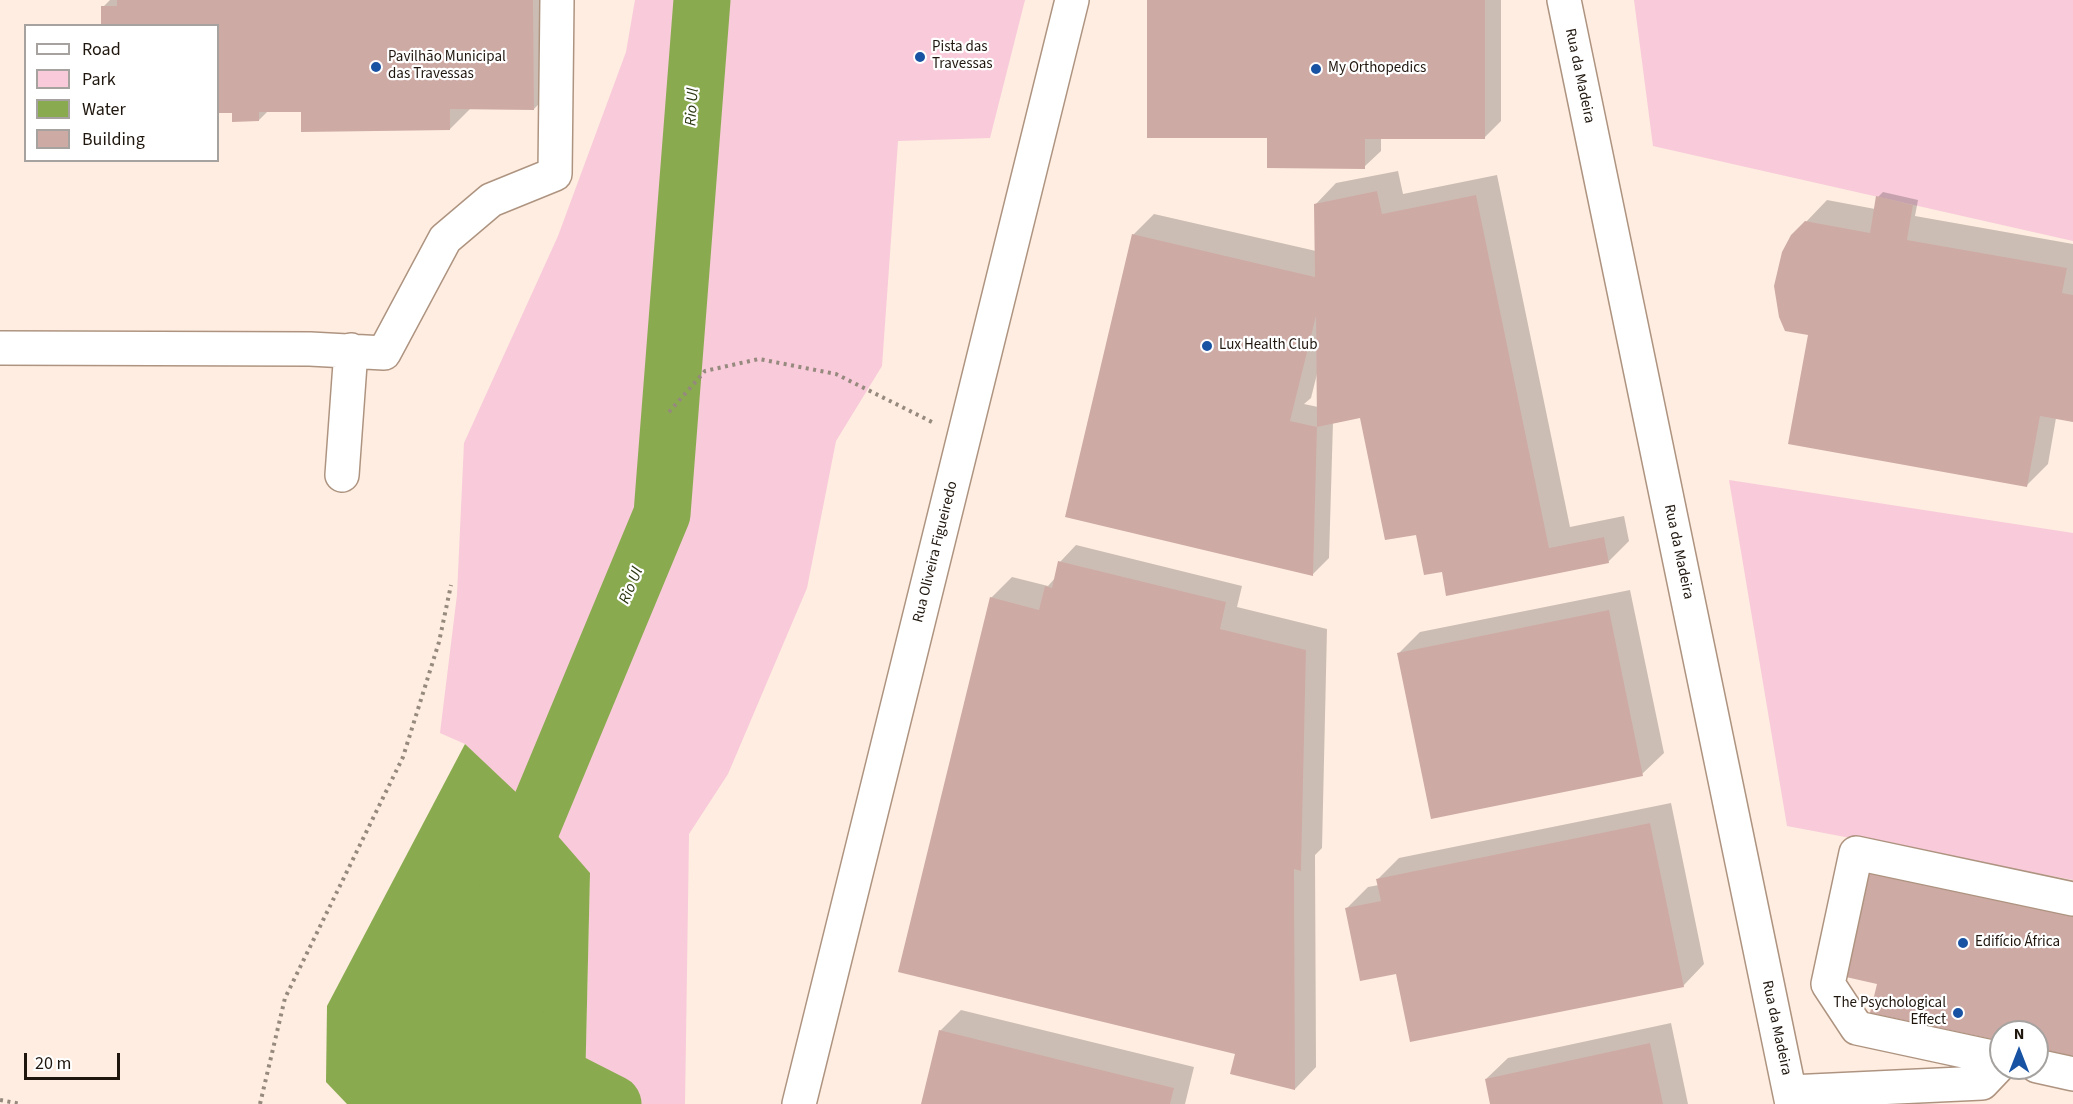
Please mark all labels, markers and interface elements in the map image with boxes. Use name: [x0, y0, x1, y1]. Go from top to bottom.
legend: [24, 24, 219, 162]
street label: Rua da Madeira: [1560, 27, 1598, 125]
text: Road: [82, 37, 121, 62]
place label: Pista das Travessas: [932, 39, 993, 74]
place label: Pavilhão Municipal das Travessas: [388, 49, 506, 84]
marker: Pista das Travessas: [913, 50, 927, 64]
marker: Pavilhão Municipal das Travessas: [369, 60, 383, 74]
place label: My Orthopedics: [1328, 60, 1426, 78]
marker: My Orthopedics: [1309, 62, 1323, 76]
text: Park: [82, 67, 116, 92]
water label: Rio Ul: [682, 87, 704, 127]
text: Water: [82, 97, 126, 122]
text: Building: [82, 127, 145, 152]
place label: Lux Health Club: [1219, 337, 1317, 355]
marker: Lux Health Club: [1200, 339, 1214, 353]
street label: Rua Oliveira Figueiredo: [910, 479, 962, 625]
street label: Rua da Madeira: [1659, 503, 1697, 601]
water label: Rio Ul: [616, 565, 648, 607]
place label: Edifício África: [1975, 934, 2060, 952]
marker: Edifício África: [1956, 936, 1970, 950]
street label: Rua da Madeira: [1757, 979, 1795, 1077]
place label: The Psychological Effect: [1833, 995, 1946, 1030]
marker: The Psychological Effect: [1951, 1006, 1965, 1020]
north arrow: [1989, 1020, 2049, 1080]
text: N: [2014, 1023, 2024, 1045]
scale bar: [27, 1041, 123, 1079]
text: 20 m: [35, 1051, 71, 1076]

